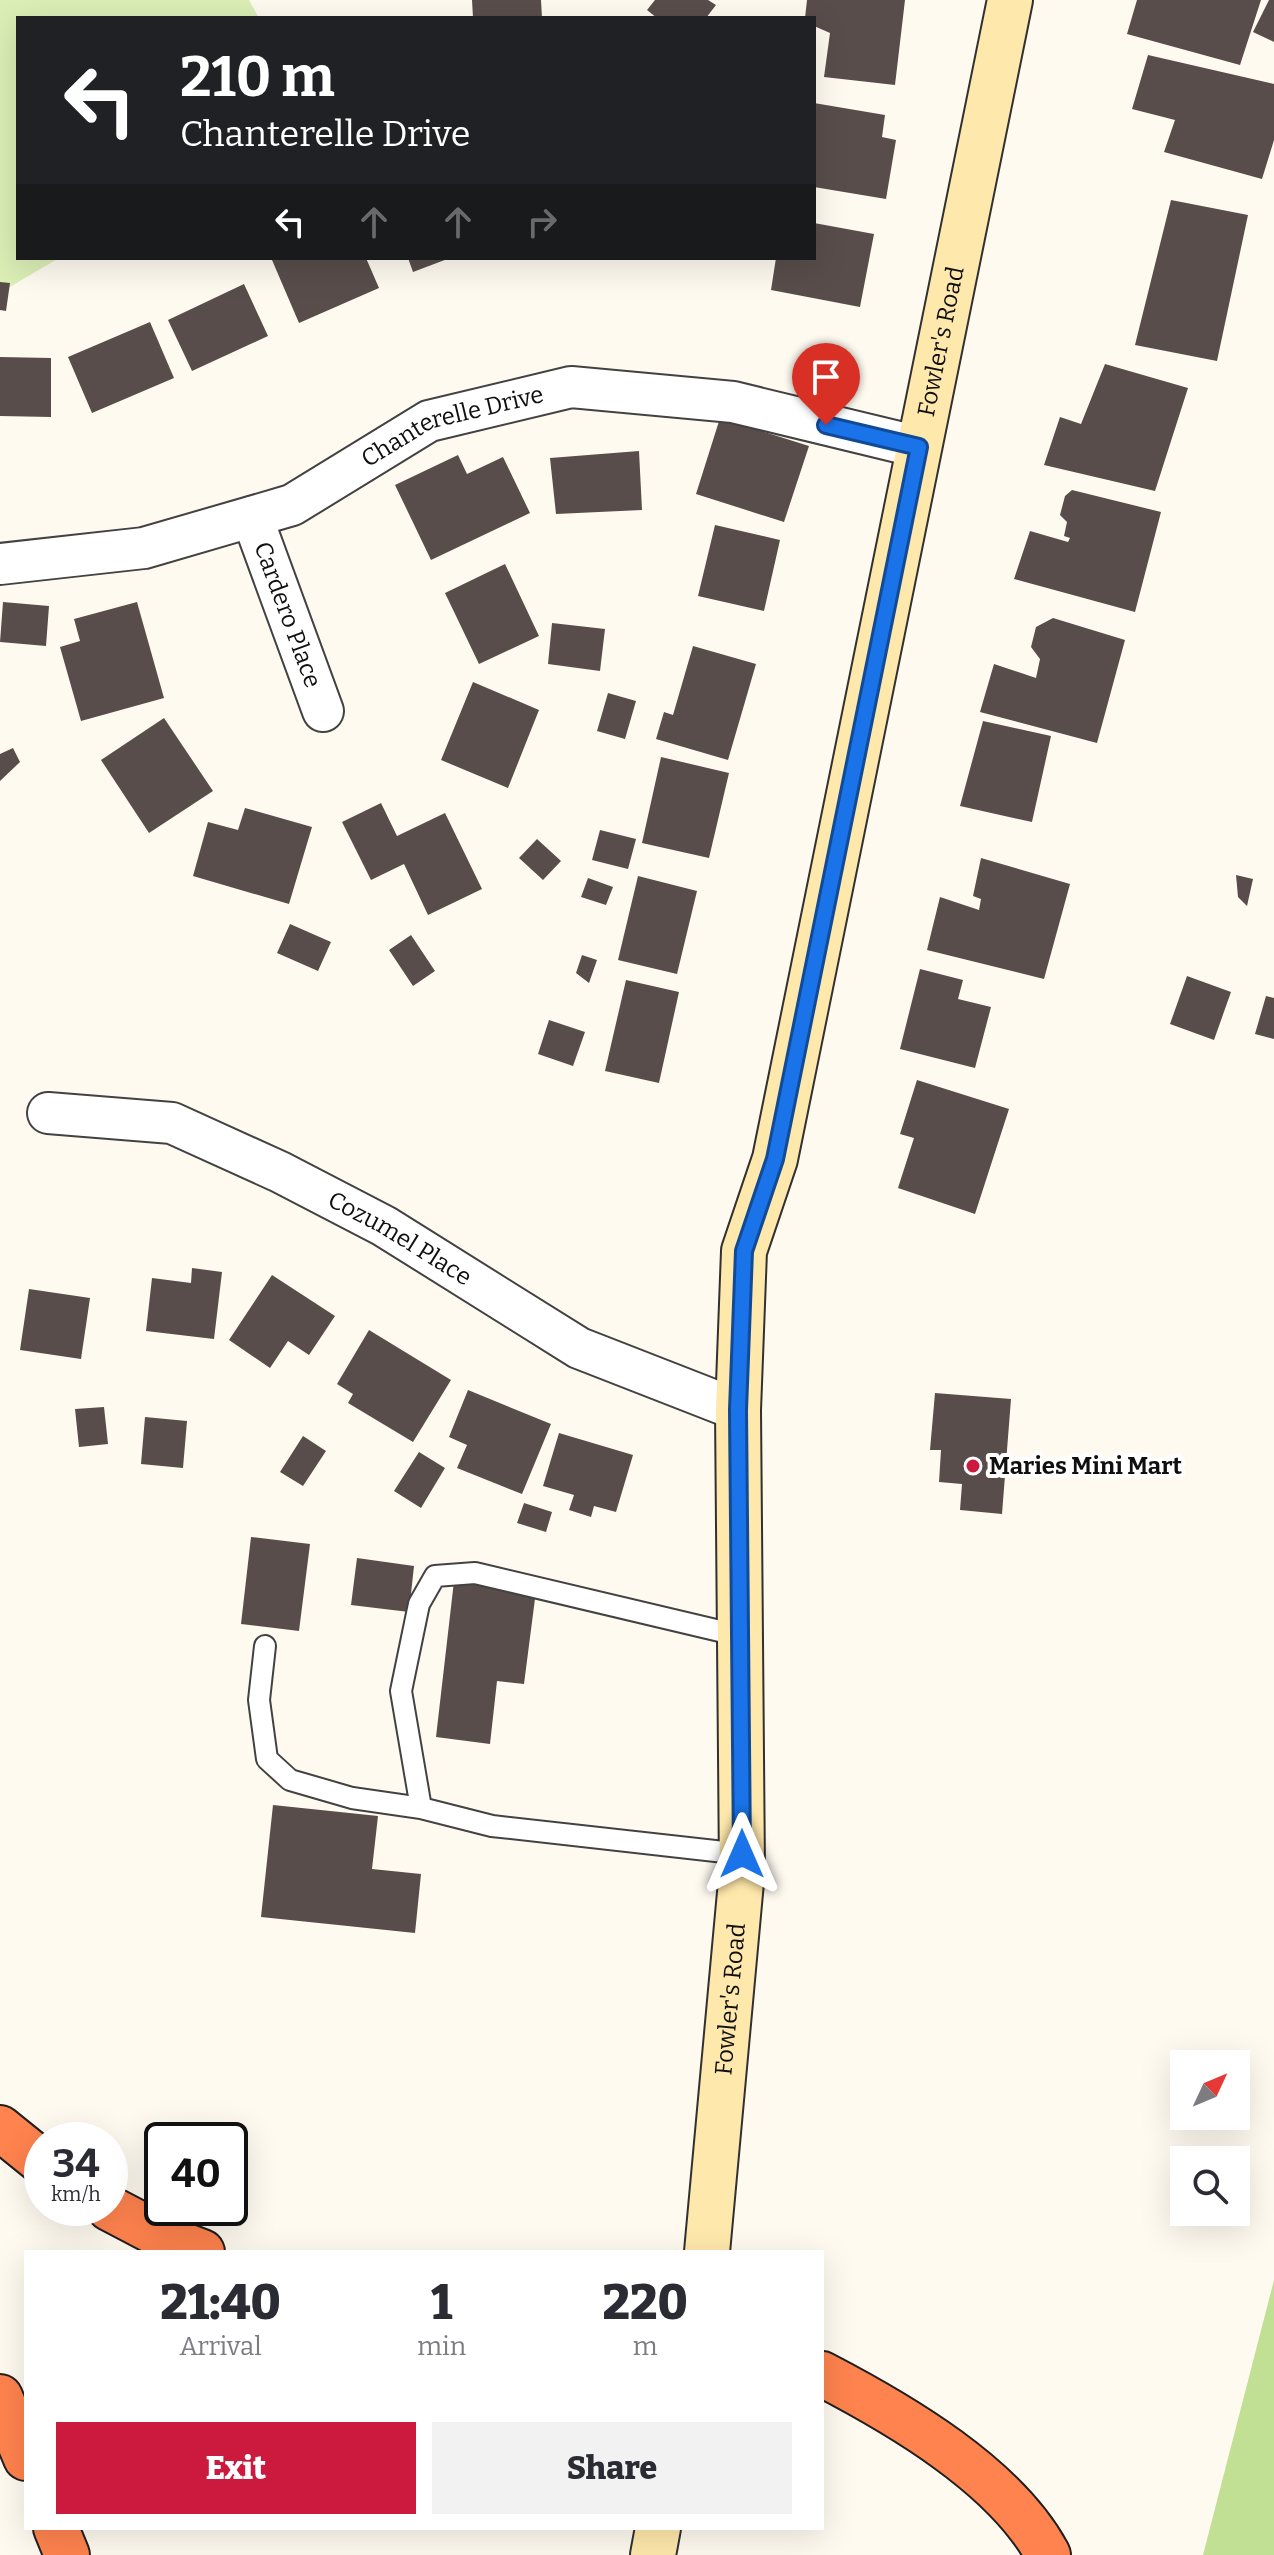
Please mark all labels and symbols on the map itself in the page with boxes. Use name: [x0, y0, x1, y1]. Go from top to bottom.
street label: Fowler's Road: [912, 264, 970, 419]
pin: [792, 343, 860, 425]
street label: Chanterelle Drive: [356, 380, 546, 473]
street label: Cardero Place: [248, 538, 327, 691]
street label: Cozumel Place: [323, 1185, 477, 1291]
place label: Maries Mini Mart: [989, 1452, 1183, 1480]
marker: Maries Mini Mart: [964, 1457, 982, 1475]
position arrow: [700, 1812, 784, 1896]
street label: Fowler's Road: [709, 1922, 751, 2076]
north arrow: [1170, 2050, 1250, 2130]
speed limit sign: 40: [144, 2122, 248, 2226]

